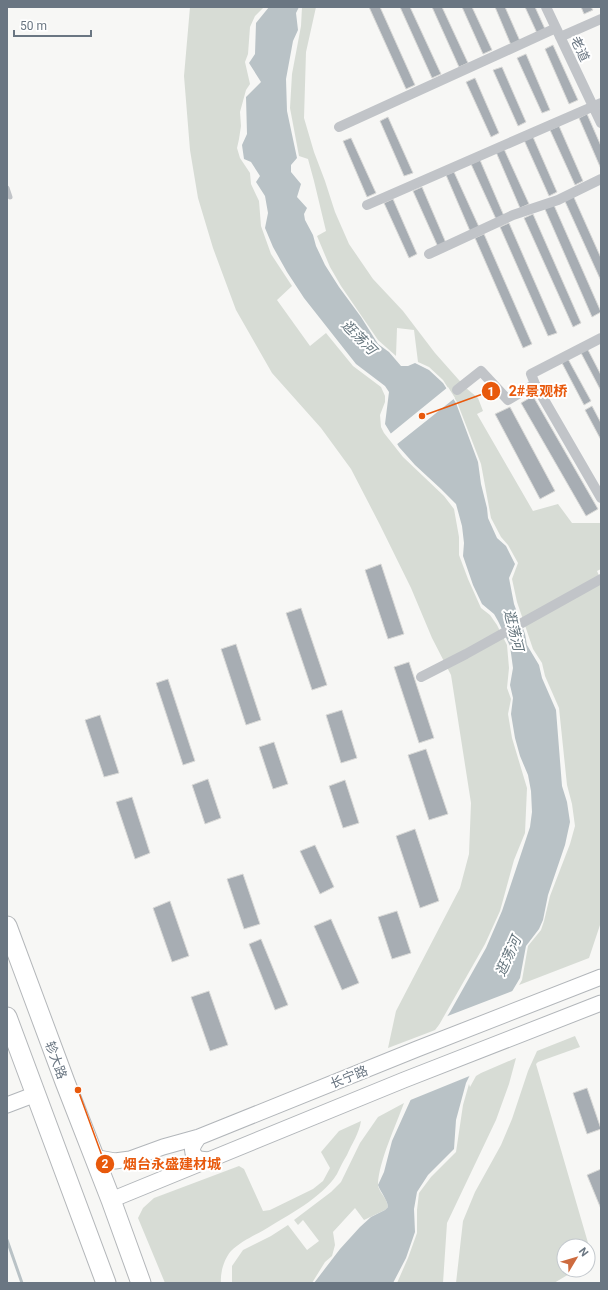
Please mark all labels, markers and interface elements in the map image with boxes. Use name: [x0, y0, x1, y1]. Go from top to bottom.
scale bar: [14, 12, 91, 38]
text: 50 m: [20, 19, 47, 33]
street label: 老道: [568, 34, 592, 64]
water label: 逛荡河: [338, 316, 382, 360]
callout: 2#景观桥: [481, 378, 576, 404]
text: 2#景观桥: [509, 383, 567, 399]
text: 1: [488, 385, 494, 399]
water label: 逛荡河: [501, 608, 528, 655]
water label: 逛荡河: [492, 931, 525, 978]
street label: 轸大路: [42, 1039, 70, 1081]
street label: 长宁路: [328, 1063, 370, 1091]
callout: 烟台永盛建材城: [95, 1151, 229, 1177]
text: 烟台永盛建材城: [123, 1156, 221, 1172]
text: 2: [102, 1157, 109, 1171]
north arrow: [556, 1238, 596, 1278]
text: N: [576, 1245, 591, 1259]

